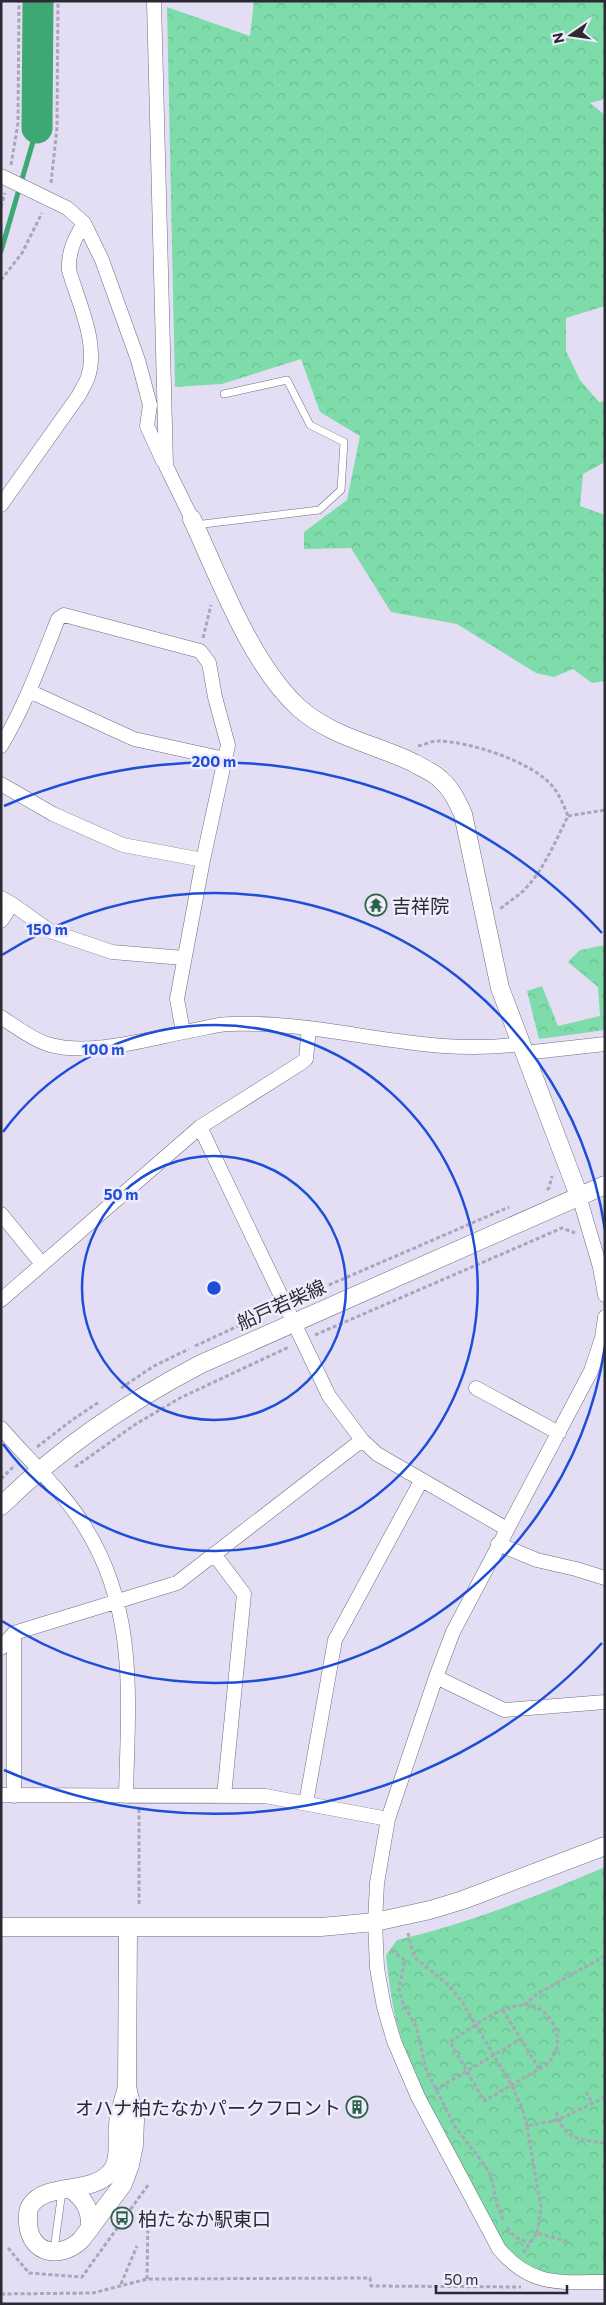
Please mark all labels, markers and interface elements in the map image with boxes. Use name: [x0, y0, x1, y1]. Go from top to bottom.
north arrow: [546, 10, 596, 60]
text: N: [548, 31, 567, 45]
text: 200 m: [192, 752, 236, 770]
temple icon: 吉祥院: [364, 893, 388, 917]
place label: 吉祥院: [392, 894, 449, 917]
text: 150 m: [26, 920, 68, 938]
text: 100 m: [82, 1040, 124, 1058]
text: 50 m: [104, 1185, 138, 1203]
street label: 船戸若柴線: [233, 1274, 329, 1334]
centre of rings: [205, 1279, 223, 1297]
building icon: オハナ柏たなかパークフロント: [345, 2095, 369, 2119]
place label: オハナ柏たなかパークフロント: [75, 2096, 341, 2119]
bus stop icon: 柏たなか駅東口: [110, 2206, 134, 2230]
place label: 柏たなか駅東口: [138, 2207, 271, 2230]
scale bar: [436, 2262, 567, 2294]
text: 50 m: [444, 2270, 478, 2288]

